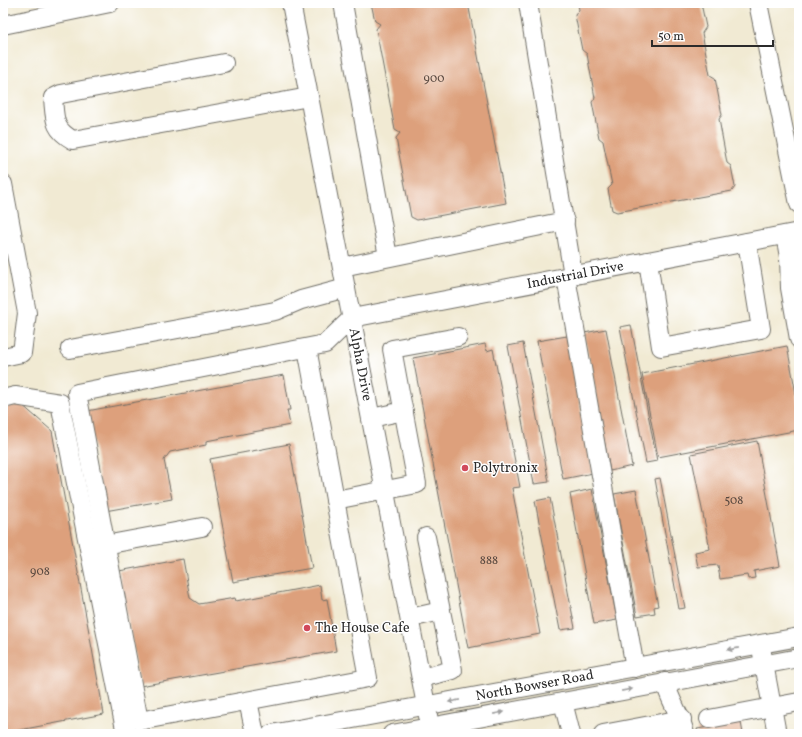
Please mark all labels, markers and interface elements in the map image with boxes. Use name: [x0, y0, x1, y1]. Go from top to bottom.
scale bar: [652, 22, 773, 48]
text: 50 m: [658, 29, 684, 45]
house number: 900: [423, 71, 445, 87]
street label: Industrial Drive: [525, 256, 626, 294]
street label: Alpha Drive: [344, 326, 377, 403]
place label: Polytronix: [473, 459, 538, 478]
marker: Polytronix: [460, 463, 470, 473]
house number: 508: [725, 493, 743, 509]
house number: 888: [480, 553, 498, 569]
house number: 908: [30, 564, 50, 580]
place label: The House Cafe: [315, 619, 410, 638]
marker: The House Cafe: [302, 623, 312, 633]
one-way arrow: [727, 646, 739, 652]
street label: North Bowser Road: [474, 665, 595, 706]
one-way arrow: [621, 686, 633, 692]
one-way arrow: [448, 699, 460, 705]
one-way arrow: [493, 710, 505, 716]

